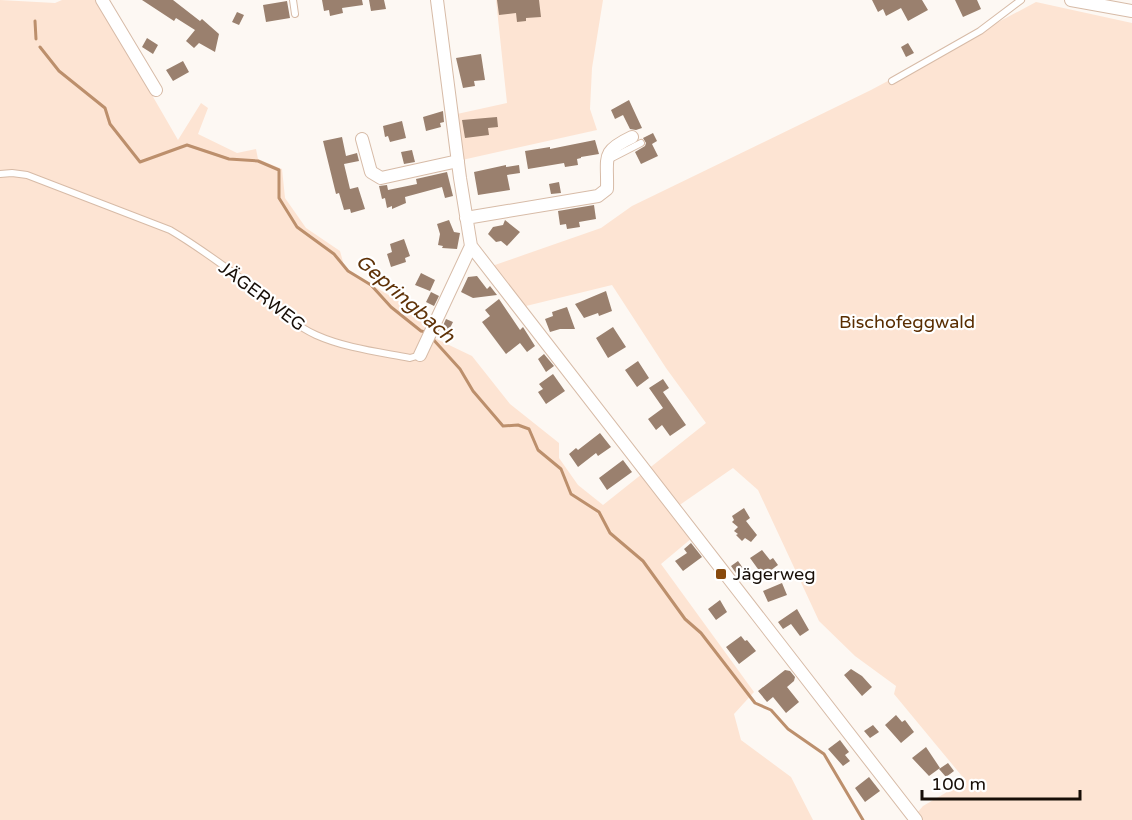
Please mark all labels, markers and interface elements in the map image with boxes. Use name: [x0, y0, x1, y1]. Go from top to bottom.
water label: Gepringbach: [351, 250, 460, 349]
street label: JÄGERWEG: [214, 256, 310, 336]
park label: Bischofeggwald: [839, 311, 975, 333]
place label: Jägerweg: [733, 563, 816, 585]
marker: Jägerweg: [714, 567, 728, 581]
scale bar: [922, 763, 1080, 801]
text: 100 m: [931, 773, 986, 795]

